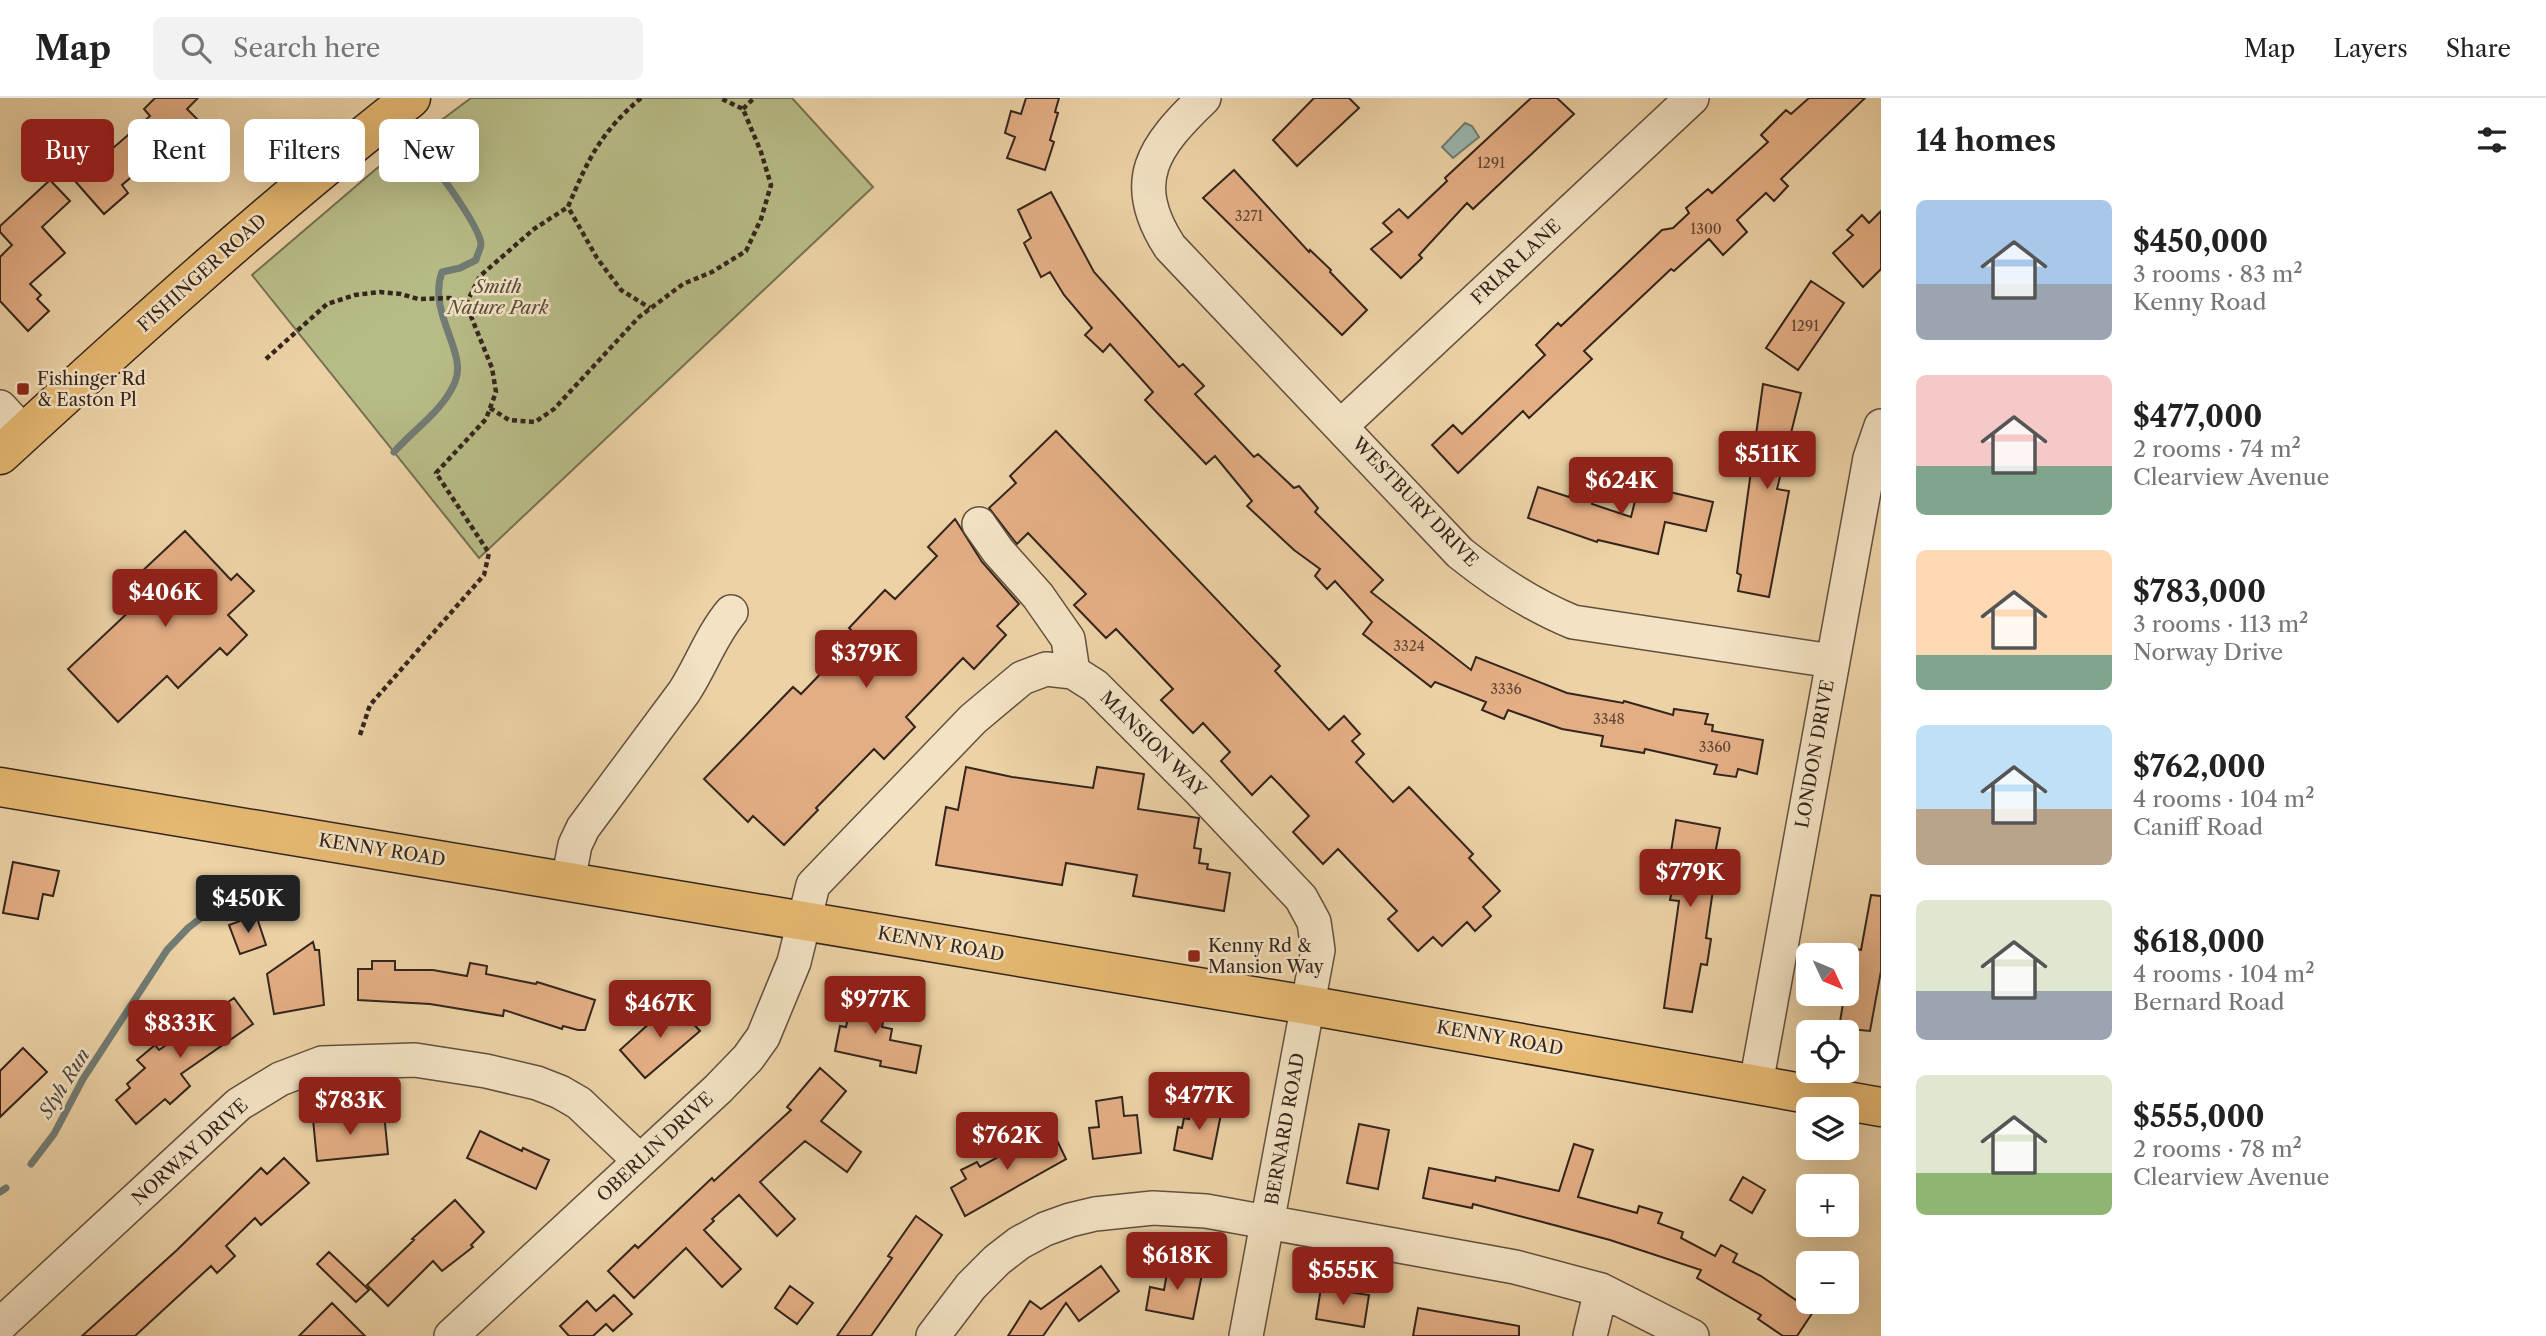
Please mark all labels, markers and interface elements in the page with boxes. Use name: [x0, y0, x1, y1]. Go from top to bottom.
search box: [153, 17, 643, 80]
text: Map: [35, 28, 111, 69]
icon: search: [177, 29, 215, 67]
text: Search here: [233, 32, 380, 64]
text: Map: [2244, 34, 2295, 63]
text: Layers: [2333, 34, 2408, 63]
text: Share: [2446, 34, 2511, 63]
chip: Buy: [21, 119, 114, 182]
chip: Rent: [128, 119, 230, 182]
chip: Filters: [244, 119, 365, 182]
chip: New: [379, 119, 479, 182]
icon: filters: [2473, 121, 2511, 159]
text: 14 homes: [1916, 122, 2056, 159]
house number: 1291: [1477, 154, 1505, 172]
house number: 3271: [1235, 207, 1263, 225]
street label: FISHINGER ROAD: [133, 209, 271, 337]
street label: FRIAR LANE: [1467, 215, 1565, 309]
house number: 1300: [1690, 220, 1722, 238]
text: $450,000: [2133, 223, 2268, 260]
icon: home: [1972, 228, 2056, 312]
text: 3 rooms · 83 m²: [2133, 260, 2303, 288]
park label: Smith Nature Park: [446, 276, 549, 319]
text: Kenny Road: [2133, 288, 2266, 316]
house number: 1291: [1791, 317, 1819, 335]
place label: Fishinger Rd & Easton Pl: [37, 368, 146, 411]
marker: Fishinger Rd & Easton Pl: [15, 381, 31, 397]
text: $477,000: [2133, 398, 2262, 435]
icon: home: [1972, 403, 2056, 487]
street label: WESTBURY DRIVE: [1347, 432, 1483, 571]
pin: $511K: [1718, 432, 1816, 491]
text: 2 rooms · 74 m²: [2133, 435, 2301, 463]
text: $511K: [1735, 440, 1799, 468]
pin: $624K: [1572, 458, 1670, 517]
text: Clearview Avenue: [2133, 463, 2329, 491]
text: $624K: [1585, 466, 1657, 494]
pin: $406K: [116, 570, 214, 629]
text: $783,000: [2133, 573, 2266, 610]
text: $406K: [128, 578, 202, 606]
icon: home: [1972, 578, 2056, 662]
text: 3 rooms · 113 m²: [2133, 610, 2309, 638]
pin: $379K: [817, 630, 915, 690]
house number: 3324: [1393, 637, 1425, 655]
text: Norway Drive: [2133, 638, 2283, 666]
text: $379K: [831, 639, 901, 667]
street label: LONDON DRIVE: [1791, 678, 1839, 830]
house number: 3336: [1490, 680, 1522, 698]
street label: MANSION WAY: [1096, 687, 1211, 802]
house number: 3348: [1593, 710, 1625, 728]
house number: 3360: [1699, 738, 1731, 756]
text: $762,000: [2133, 748, 2266, 785]
icon: home: [1972, 753, 2056, 837]
text: 4 rooms · 104 m²: [2133, 785, 2315, 813]
text: Caniff Road: [2133, 813, 2263, 841]
street label: KENNY ROAD: [317, 829, 447, 871]
pin: $779K: [1641, 850, 1739, 909]
text: $779K: [1656, 858, 1724, 886]
pin: $450K: [199, 876, 297, 935]
text: $450K: [212, 884, 284, 912]
street label: KENNY ROAD: [876, 922, 1006, 966]
text: $618,000: [2133, 923, 2265, 960]
icon: home: [1972, 928, 2056, 1012]
place label: Kenny Rd & Mansion Way: [1208, 935, 1325, 978]
north arrow: [1796, 943, 1858, 1006]
map controls: [1796, 943, 1859, 1314]
marker: Kenny Rd & Mansion Way: [1186, 948, 1202, 964]
text: 4 rooms · 104 m²: [2133, 960, 2315, 988]
pin: $977K: [826, 976, 924, 1036]
pin: $467K: [611, 981, 709, 1040]
text: $977K: [841, 985, 909, 1013]
text: Bernard Road: [2133, 988, 2285, 1016]
text: $467K: [625, 989, 695, 1017]
pin: $833K: [131, 1000, 229, 1060]
text: $833K: [144, 1009, 216, 1037]
street label: KENNY ROAD: [1435, 1016, 1565, 1060]
button: locate: [1796, 1020, 1859, 1083]
water label: Slyh Run: [34, 1044, 95, 1123]
street label: BERNARD ROAD: [1261, 1051, 1309, 1207]
pin: $477K: [1150, 1072, 1248, 1132]
pin: $783K: [301, 1077, 399, 1137]
text: $477K: [1165, 1081, 1233, 1109]
text: $783K: [315, 1086, 385, 1114]
street label: OBERLIN DRIVE: [592, 1088, 718, 1206]
street label: NORWAY DRIVE: [127, 1094, 253, 1210]
button: layers: [1796, 1097, 1859, 1160]
text: $555,000: [2133, 1098, 2265, 1135]
icon: home: [1972, 1103, 2056, 1187]
pin: $762K: [958, 1112, 1056, 1172]
text: $762K: [972, 1121, 1042, 1149]
text: 2 rooms · 78 m²: [2133, 1135, 2302, 1163]
text: Clearview Avenue: [2133, 1163, 2329, 1191]
button: +: [1796, 1174, 1859, 1237]
pin: $618K: [1128, 1232, 1226, 1292]
text: $618K: [1142, 1241, 1212, 1269]
pin: $555K: [1294, 1248, 1392, 1307]
button: −: [1796, 1251, 1859, 1314]
text: $555K: [1308, 1256, 1378, 1284]

